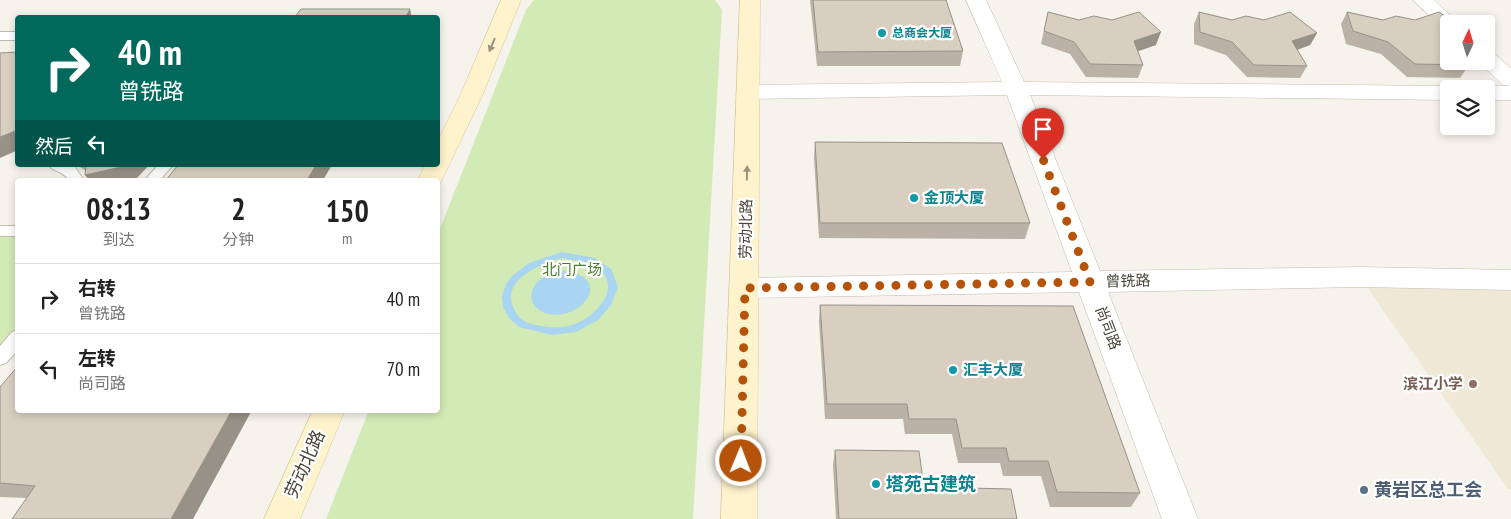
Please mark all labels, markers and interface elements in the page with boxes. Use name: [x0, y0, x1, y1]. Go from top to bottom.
north arrow: [1440, 15, 1495, 70]
map controls: [1440, 15, 1495, 135]
place label: 总商会大厦: [892, 25, 952, 40]
marker: 总商会大厦: [876, 27, 888, 39]
text: 40 m: [118, 29, 182, 75]
icon: right: [35, 35, 100, 100]
one-way arrow: [488, 38, 496, 52]
text: 曾铣路: [118, 77, 184, 105]
button: layers: [1440, 80, 1495, 135]
pin: [1022, 108, 1064, 159]
icon: arrive: [1029, 115, 1057, 143]
icon: left: [83, 130, 111, 158]
text: 然后: [35, 134, 73, 158]
one-way arrow: [744, 165, 752, 181]
place label: 金顶大厦: [924, 188, 984, 207]
text: 08:13: [86, 189, 151, 228]
text: 2: [231, 189, 246, 228]
text: 150: [326, 191, 369, 230]
marker: 金顶大厦: [908, 192, 920, 204]
street label: 劳动北路: [735, 199, 756, 259]
text: m: [342, 228, 352, 248]
text: 到达: [103, 229, 135, 249]
text: 分钟: [222, 229, 254, 249]
park label: 北门广场: [542, 260, 602, 279]
street label: 曾铣路: [1105, 271, 1151, 290]
text: 右转: [78, 276, 116, 300]
icon: right: [35, 285, 63, 313]
text: 40 m: [387, 287, 420, 311]
text: 曾铣路: [78, 303, 126, 323]
street label: 尚司路: [1092, 303, 1125, 352]
text: 左转: [78, 346, 116, 370]
icon: left: [35, 355, 63, 383]
text: 70 m: [387, 357, 420, 381]
place label: 汇丰大厦: [963, 360, 1023, 379]
marker: 汇丰大厦: [947, 364, 959, 376]
text: 尚司路: [78, 373, 126, 393]
place label: 滨江小学: [1403, 374, 1463, 393]
marker: 滨江小学: [1467, 378, 1479, 390]
street label: 劳动北路: [279, 426, 330, 501]
position arrow: [714, 434, 766, 486]
place label: 塔苑古建筑: [886, 472, 976, 495]
marker: 塔苑古建筑: [870, 478, 882, 490]
place label: 黄岩区总工会: [1374, 478, 1482, 501]
marker: 黄岩区总工会: [1358, 484, 1370, 496]

